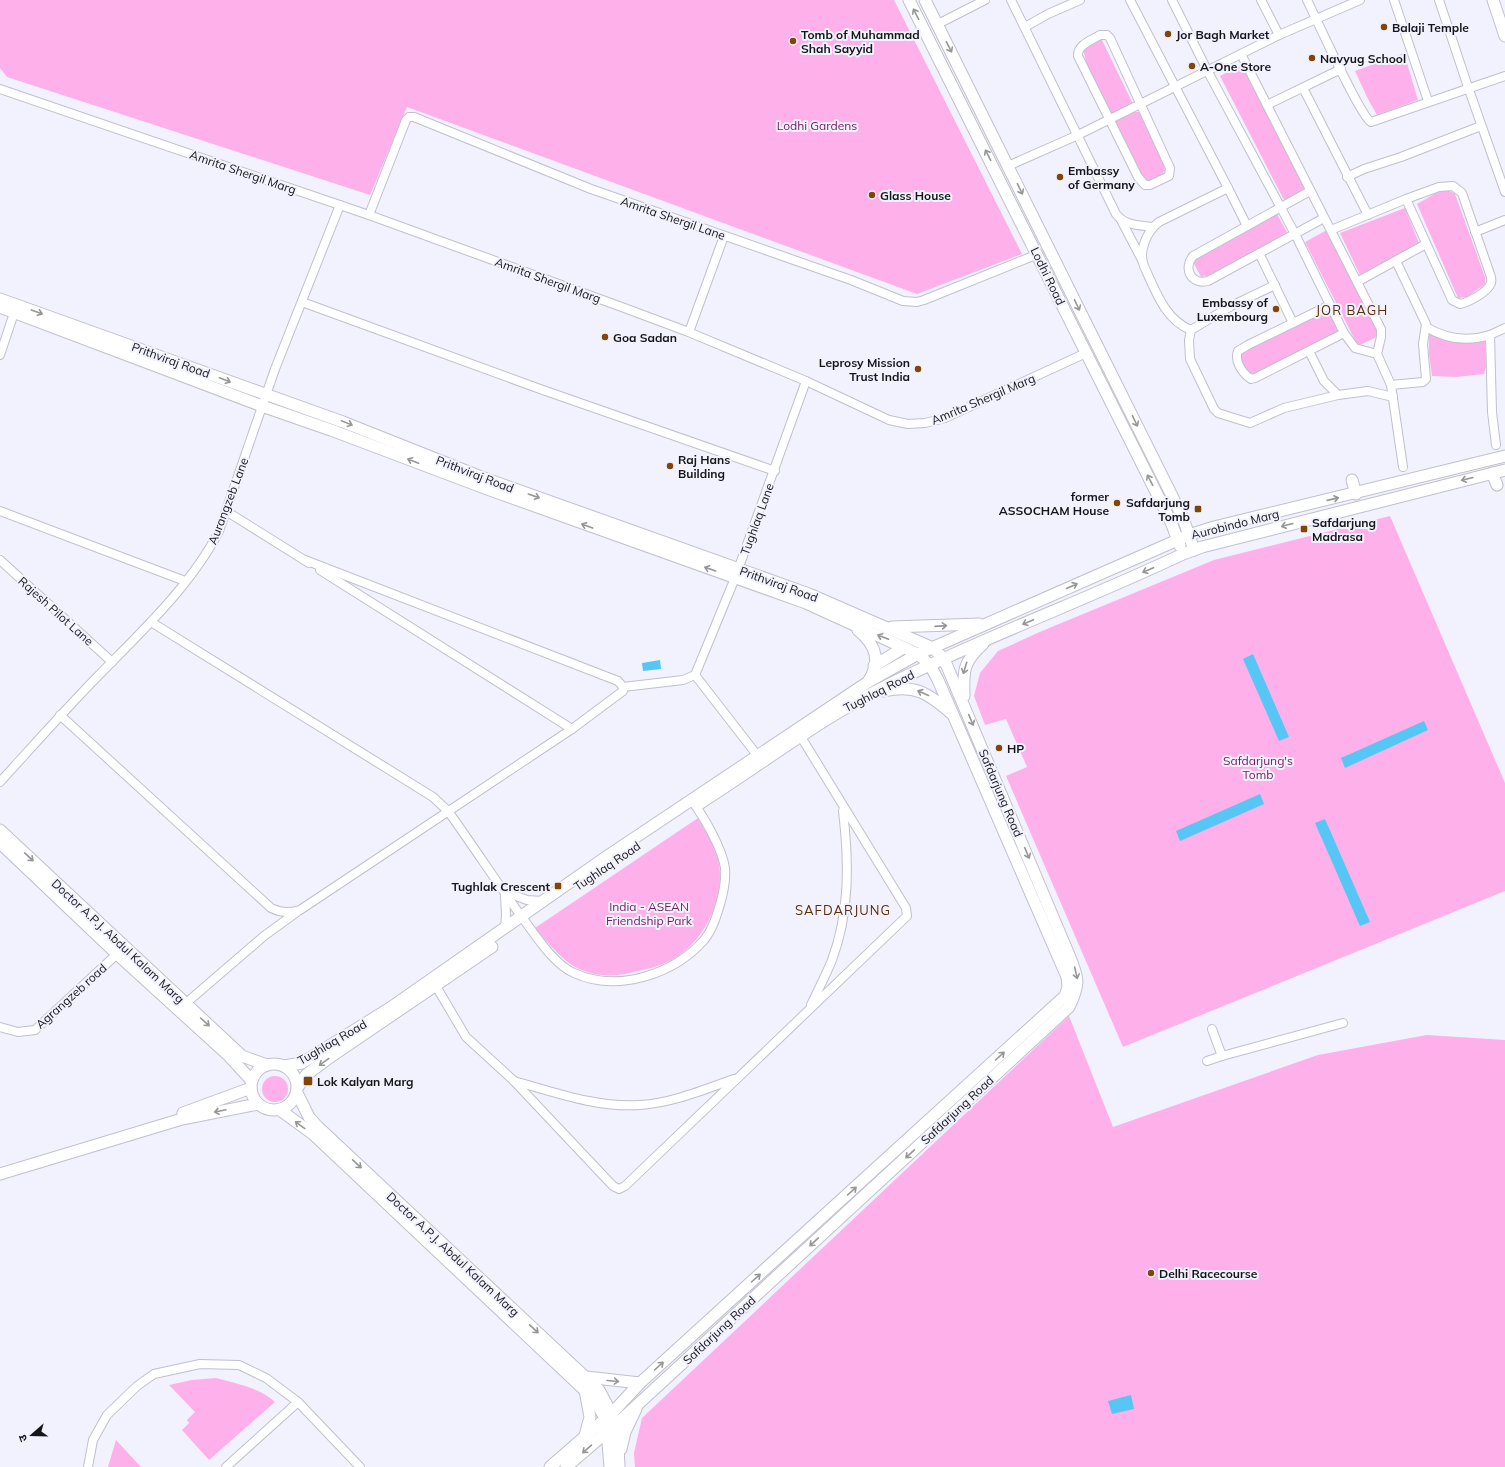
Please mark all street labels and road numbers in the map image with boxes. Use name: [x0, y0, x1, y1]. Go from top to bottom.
street label: Amrita Shergil Marg: [188, 147, 298, 197]
street label: Amrita Shergil Lane: [619, 193, 727, 243]
street label: Lodhi Road: [1027, 244, 1069, 308]
street label: Amrita Shergil Marg: [493, 254, 603, 306]
street label: Prithviraj Road: [130, 339, 212, 381]
street label: Amrita Shergil Marg: [929, 370, 1037, 428]
street label: Prithviraj Road: [434, 452, 516, 496]
street label: Aurangzeb Lane: [205, 455, 251, 547]
street label: Tughlaq Lane: [737, 481, 777, 557]
street label: Aurobindo Marg: [1189, 506, 1281, 542]
street label: Prithviraj Road: [738, 563, 820, 605]
street label: Rajesh Pilot Lane: [15, 573, 97, 649]
street label: Tughlaq Road: [841, 667, 917, 715]
street label: Safdarjung Road: [976, 747, 1026, 839]
street label: Tughlaq Road: [571, 838, 643, 894]
street label: Doctor A.P.J. Abdul Kalam Marg: [49, 876, 187, 1006]
street label: Agrangzeb road: [32, 960, 110, 1032]
street label: Tughlaq Road: [295, 1016, 369, 1068]
street label: Safdarjung Road: [918, 1072, 996, 1148]
street label: Doctor A.P.J. Abdul Kalam Marg: [384, 1189, 522, 1319]
street label: Safdarjung Road: [680, 1292, 758, 1368]

